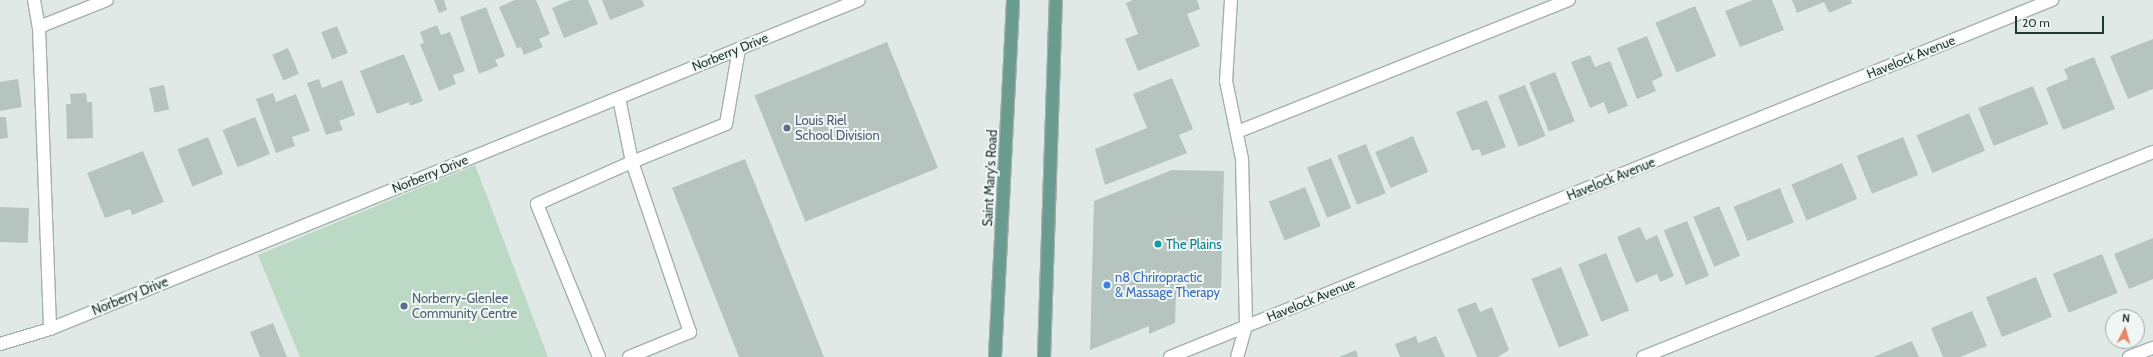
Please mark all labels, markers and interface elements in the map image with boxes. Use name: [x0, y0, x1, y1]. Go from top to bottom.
scale bar: [2017, 8, 2106, 34]
text: 20 m: [2022, 15, 2050, 30]
street label: Norberry Drive: [690, 30, 770, 74]
street label: Havelock Avenue: [1864, 32, 1958, 82]
place label: Louis Riel School Division: [795, 113, 880, 144]
marker: Louis Riel School Division: [782, 123, 792, 133]
street label: Saint Mary's Road: [980, 129, 1000, 227]
street label: Norberry Drive: [390, 152, 470, 196]
street label: Havelock Avenue: [1564, 154, 1658, 204]
place label: The Plains: [1166, 236, 1222, 252]
marker: The Plains: [1153, 239, 1163, 249]
place label: n8 Chriropractic & Massage Therapy: [1115, 270, 1220, 301]
street label: Norberry Drive: [90, 274, 170, 318]
street label: Havelock Avenue: [1264, 275, 1358, 325]
marker: n8 Chriropractic & Massage Therapy: [1102, 280, 1112, 290]
place label: Norberry-Glenlee Community Centre: [412, 291, 517, 322]
marker: Norberry-Glenlee Community Centre: [399, 301, 409, 311]
north arrow: [2105, 309, 2145, 349]
text: N: [2122, 311, 2131, 325]

